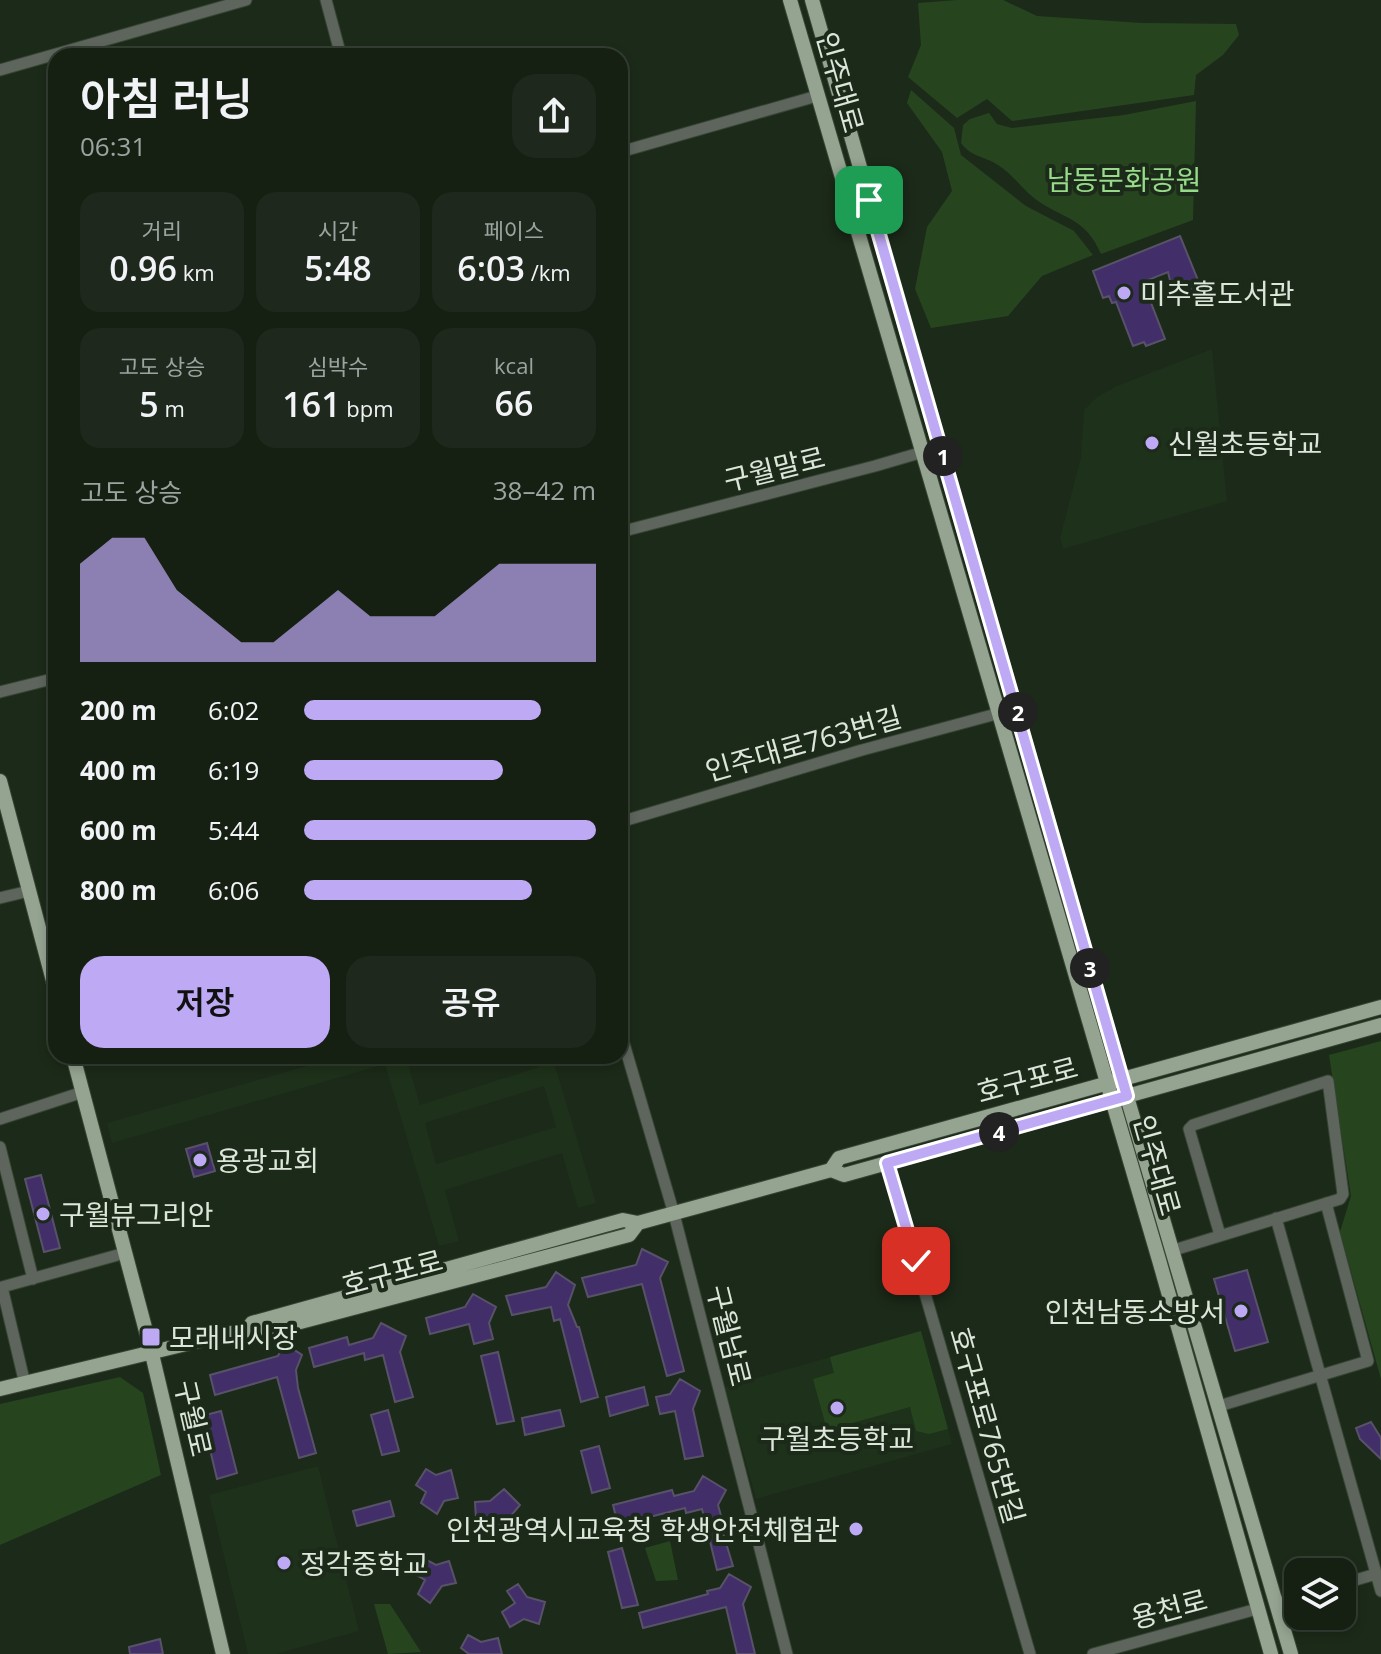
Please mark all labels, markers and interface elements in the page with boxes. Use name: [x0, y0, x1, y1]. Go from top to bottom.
street label: 인주대로: [809, 27, 873, 137]
text: 아침 러닝: [80, 68, 253, 128]
button: share: [512, 74, 596, 158]
text: 06:31: [80, 128, 146, 164]
park label: 남동문화공원: [1047, 160, 1201, 198]
pin: [835, 166, 903, 234]
icon: arrive: [847, 178, 891, 222]
text: 거리: [142, 215, 182, 245]
text: 시간: [318, 215, 358, 245]
text: 페이스: [484, 215, 544, 245]
text: 0.96: [109, 245, 177, 291]
text: 5:48: [304, 245, 372, 291]
text: 6:03: [457, 245, 525, 291]
text: km: [177, 257, 215, 287]
text: /km: [525, 257, 571, 287]
place label: 미추홀도서관: [1140, 274, 1295, 312]
marker: 미추홀도서관: [1115, 284, 1133, 302]
text: kcal: [494, 350, 534, 380]
text: 고도 상승: [119, 351, 205, 381]
text: 심박수: [308, 351, 368, 381]
text: 66: [495, 380, 533, 426]
text: 5: [139, 381, 159, 427]
text: 161: [282, 381, 341, 427]
text: m: [159, 393, 185, 423]
text: bpm: [341, 393, 394, 423]
place label: 신월초등학교: [1168, 424, 1323, 462]
marker: 신월초등학교: [1143, 434, 1161, 452]
pin: 1: [923, 436, 963, 476]
street label: 구월말로: [719, 437, 829, 499]
text: 1: [937, 441, 949, 471]
text: 38–42 m: [493, 472, 596, 508]
text: 고도 상승: [80, 474, 182, 510]
text: 200 m: [80, 692, 157, 728]
text: 6:02: [208, 692, 259, 728]
pin: 2: [998, 692, 1038, 732]
street label: 인주대로763번길: [700, 697, 906, 789]
text: 2: [1012, 697, 1024, 727]
text: 400 m: [80, 752, 157, 788]
text: 6:19: [208, 752, 259, 788]
text: 600 m: [80, 812, 157, 848]
text: 5:44: [208, 812, 259, 848]
text: 800 m: [80, 872, 157, 908]
text: 6:06: [208, 872, 259, 908]
pin: 3: [1070, 948, 1110, 988]
text: 3: [1084, 953, 1096, 983]
button: 저장: [80, 956, 330, 1048]
button: 공유: [346, 956, 596, 1048]
street label: 호구포로: [972, 1047, 1082, 1111]
street label: 인주대로: [1126, 1110, 1190, 1220]
pin: 4: [979, 1112, 1019, 1152]
text: 4: [993, 1117, 1005, 1147]
place label: 용광교회: [216, 1141, 319, 1179]
marker: 용광교회: [191, 1151, 209, 1169]
place label: 구월뷰그리안: [59, 1195, 214, 1233]
marker: 구월뷰그리안: [34, 1205, 52, 1223]
pin: [882, 1227, 950, 1295]
icon: check: [894, 1239, 938, 1283]
street label: 호구포로: [337, 1240, 447, 1304]
street label: 구월남로: [699, 1280, 761, 1390]
place label: 인천남동소방서: [1045, 1292, 1225, 1330]
marker: 인천남동소방서: [1232, 1302, 1250, 1320]
place label: 모래내시장: [169, 1318, 298, 1356]
street label: 호구포로765번길: [942, 1322, 1034, 1528]
marker: 모래내시장: [140, 1326, 162, 1348]
street label: 구월로: [167, 1376, 221, 1460]
marker: 구월초등학교: [828, 1399, 846, 1417]
place label: 구월초등학교: [760, 1419, 914, 1457]
place label: 인천광역시교육청 학생안전체험관: [446, 1510, 840, 1548]
marker: 인천광역시교육청 학생안전체험관: [847, 1520, 865, 1538]
place label: 정각중학교: [300, 1544, 429, 1582]
marker: 정각중학교: [275, 1554, 293, 1572]
map controls: [1284, 1558, 1356, 1630]
button: layers: [1284, 1558, 1356, 1630]
street label: 용천로: [1127, 1580, 1211, 1636]

